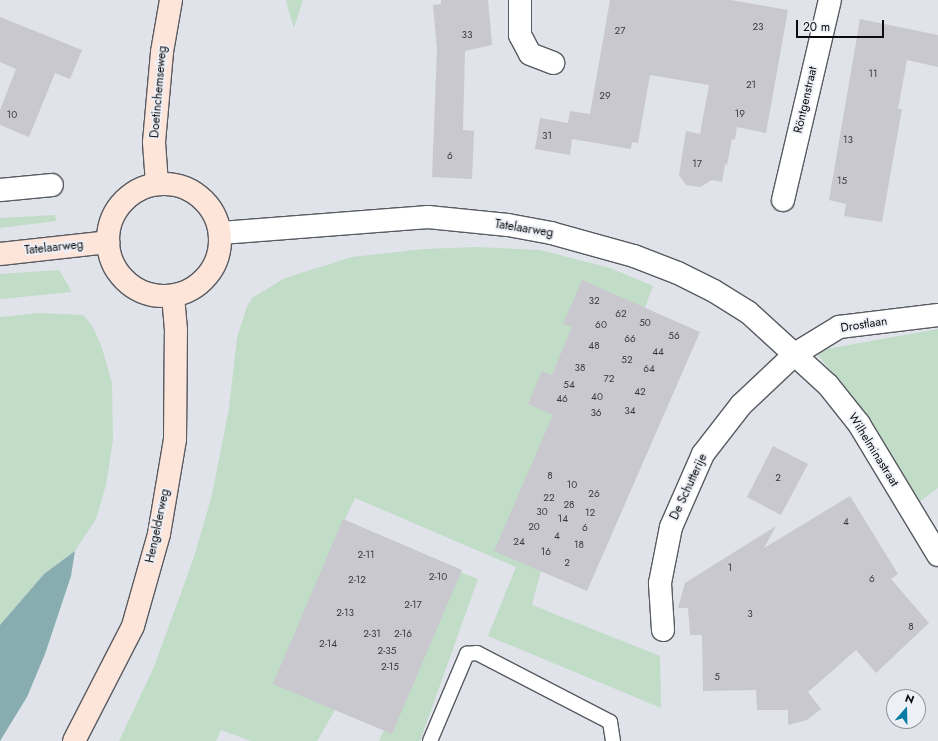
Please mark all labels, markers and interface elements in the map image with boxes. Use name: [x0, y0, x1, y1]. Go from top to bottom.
scale bar: [798, 12, 886, 38]
text: 20 m: [803, 18, 830, 36]
house number: 23: [752, 21, 764, 33]
house number: 27: [615, 25, 625, 37]
house number: 33: [462, 29, 472, 41]
street label: Doetinchemseweg: [148, 45, 170, 139]
street label: Röntgenstraat: [791, 65, 821, 135]
house number: 11: [869, 68, 877, 80]
house number: 21: [746, 79, 756, 91]
house number: 29: [599, 90, 611, 102]
house number: 19: [735, 108, 745, 120]
house number: 10: [7, 109, 17, 121]
house number: 31: [542, 130, 552, 142]
house number: 13: [843, 134, 853, 146]
house number: 6: [447, 150, 453, 162]
house number: 17: [692, 158, 702, 170]
house number: 15: [837, 175, 847, 187]
street label: Tatelaarweg: [494, 217, 554, 241]
street label: Tatelaarweg: [24, 238, 84, 258]
house number: 32: [588, 295, 600, 307]
house number: 62: [615, 308, 627, 320]
street label: Drostlaan: [840, 314, 888, 336]
house number: 50: [639, 317, 651, 329]
house number: 60: [595, 319, 607, 331]
house number: 56: [668, 330, 680, 342]
house number: 66: [624, 333, 636, 345]
house number: 48: [588, 340, 600, 352]
house number: 44: [652, 346, 664, 358]
house number: 52: [621, 354, 633, 366]
house number: 38: [575, 362, 585, 374]
house number: 64: [643, 363, 655, 375]
house number: 72: [604, 373, 614, 385]
house number: 54: [563, 379, 575, 391]
house number: 42: [634, 386, 646, 398]
house number: 40: [591, 391, 603, 403]
house number: 46: [556, 393, 568, 405]
house number: 34: [624, 405, 636, 417]
house number: 36: [590, 407, 602, 419]
street label: Wilhelminastraat: [845, 411, 901, 489]
street label: De Schutterije: [667, 452, 711, 522]
house number: 8: [547, 470, 553, 482]
house number: 2: [775, 472, 781, 484]
house number: 10: [567, 479, 577, 491]
street label: Hengelderweg: [143, 488, 173, 564]
house number: 26: [588, 488, 600, 500]
house number: 22: [543, 492, 555, 504]
house number: 28: [563, 499, 575, 511]
house number: 30: [536, 506, 548, 518]
house number: 12: [585, 507, 595, 519]
house number: 14: [558, 513, 568, 525]
house number: 4: [843, 516, 849, 528]
house number: 20: [528, 521, 540, 533]
house number: 6: [582, 522, 588, 534]
house number: 4: [554, 530, 560, 542]
house number: 24: [513, 536, 525, 548]
house number: 18: [574, 539, 584, 551]
house number: 16: [541, 546, 551, 558]
house number: 2-11: [358, 549, 374, 561]
house number: 2: [564, 557, 570, 569]
house number: 1: [728, 562, 732, 574]
house number: 2-10: [429, 571, 447, 583]
house number: 6: [869, 573, 875, 585]
house number: 2-12: [348, 574, 366, 586]
house number: 2-17: [404, 599, 422, 611]
house number: 2-13: [336, 607, 354, 619]
house number: 3: [747, 608, 753, 620]
house number: 8: [908, 621, 914, 633]
house number: 2-31: [363, 628, 381, 640]
house number: 2-16: [394, 628, 412, 640]
house number: 2-14: [319, 638, 337, 650]
house number: 2-35: [378, 645, 396, 657]
house number: 2-15: [381, 661, 399, 673]
house number: 5: [714, 671, 720, 683]
north arrow: [886, 689, 926, 729]
text: N: [903, 690, 917, 708]

